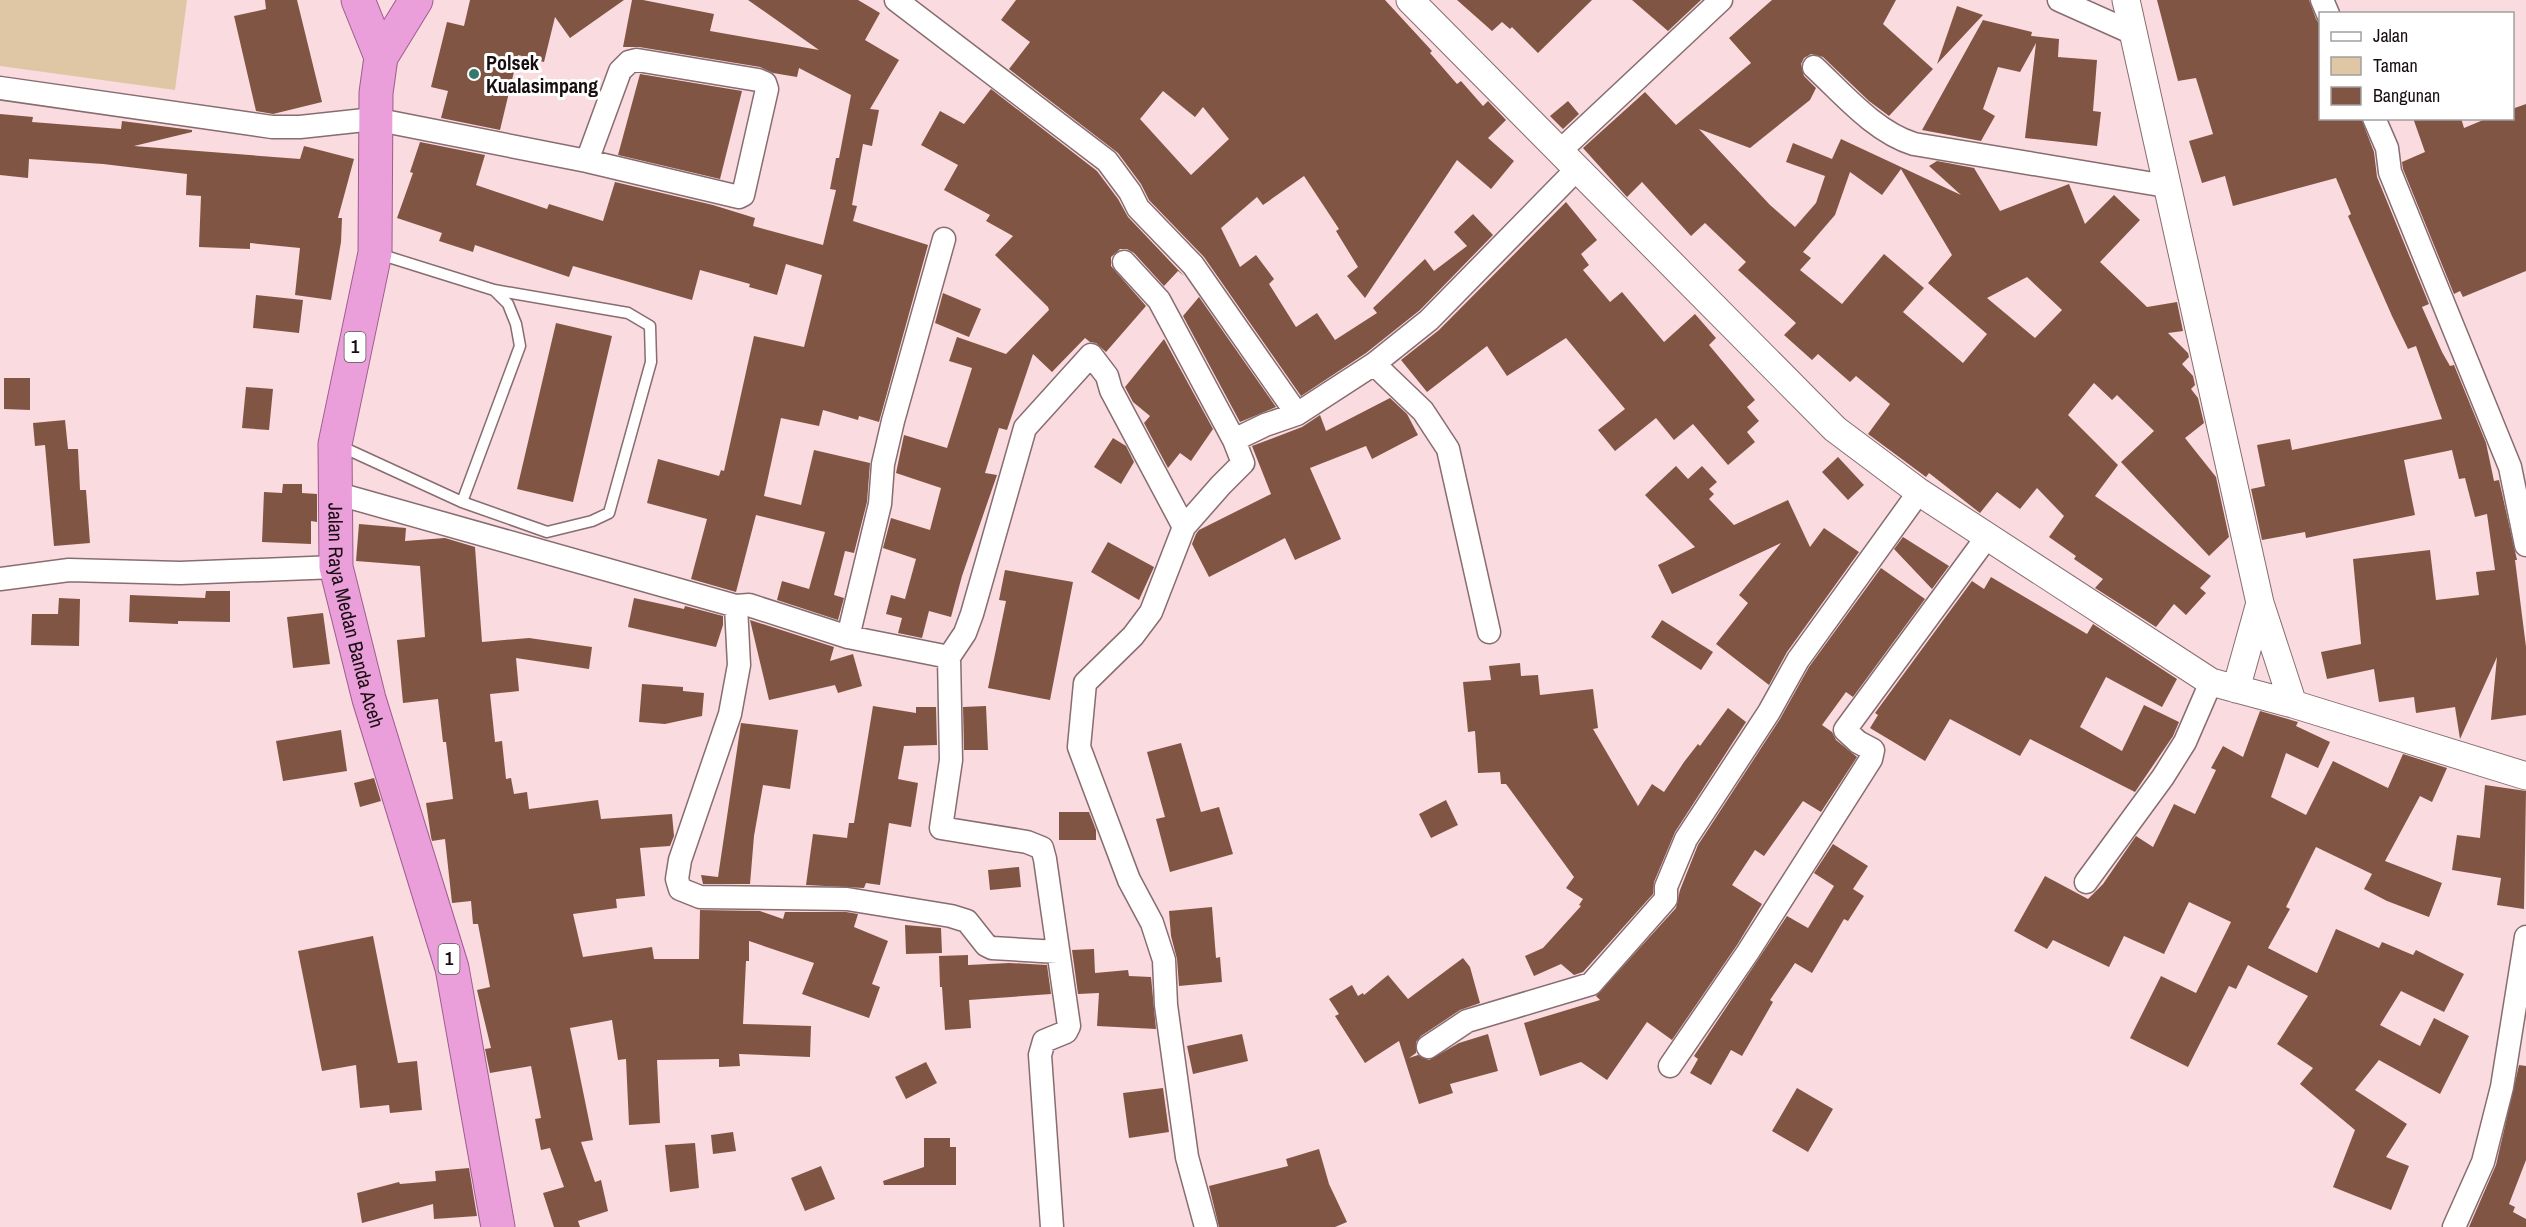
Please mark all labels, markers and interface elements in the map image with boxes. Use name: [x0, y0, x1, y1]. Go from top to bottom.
legend: [2319, 12, 2514, 120]
text: Jalan: [2373, 23, 2408, 48]
place label: Polsek Kualasimpang: [486, 49, 598, 99]
text: Taman: [2373, 53, 2418, 78]
marker: Polsek Kualasimpang: [467, 67, 481, 81]
text: Bangunan: [2373, 83, 2440, 108]
road number: 1: [344, 332, 366, 362]
street label: Jalan Raya Medan Banda Aceh: [322, 503, 391, 731]
road number: 1: [438, 944, 460, 974]

